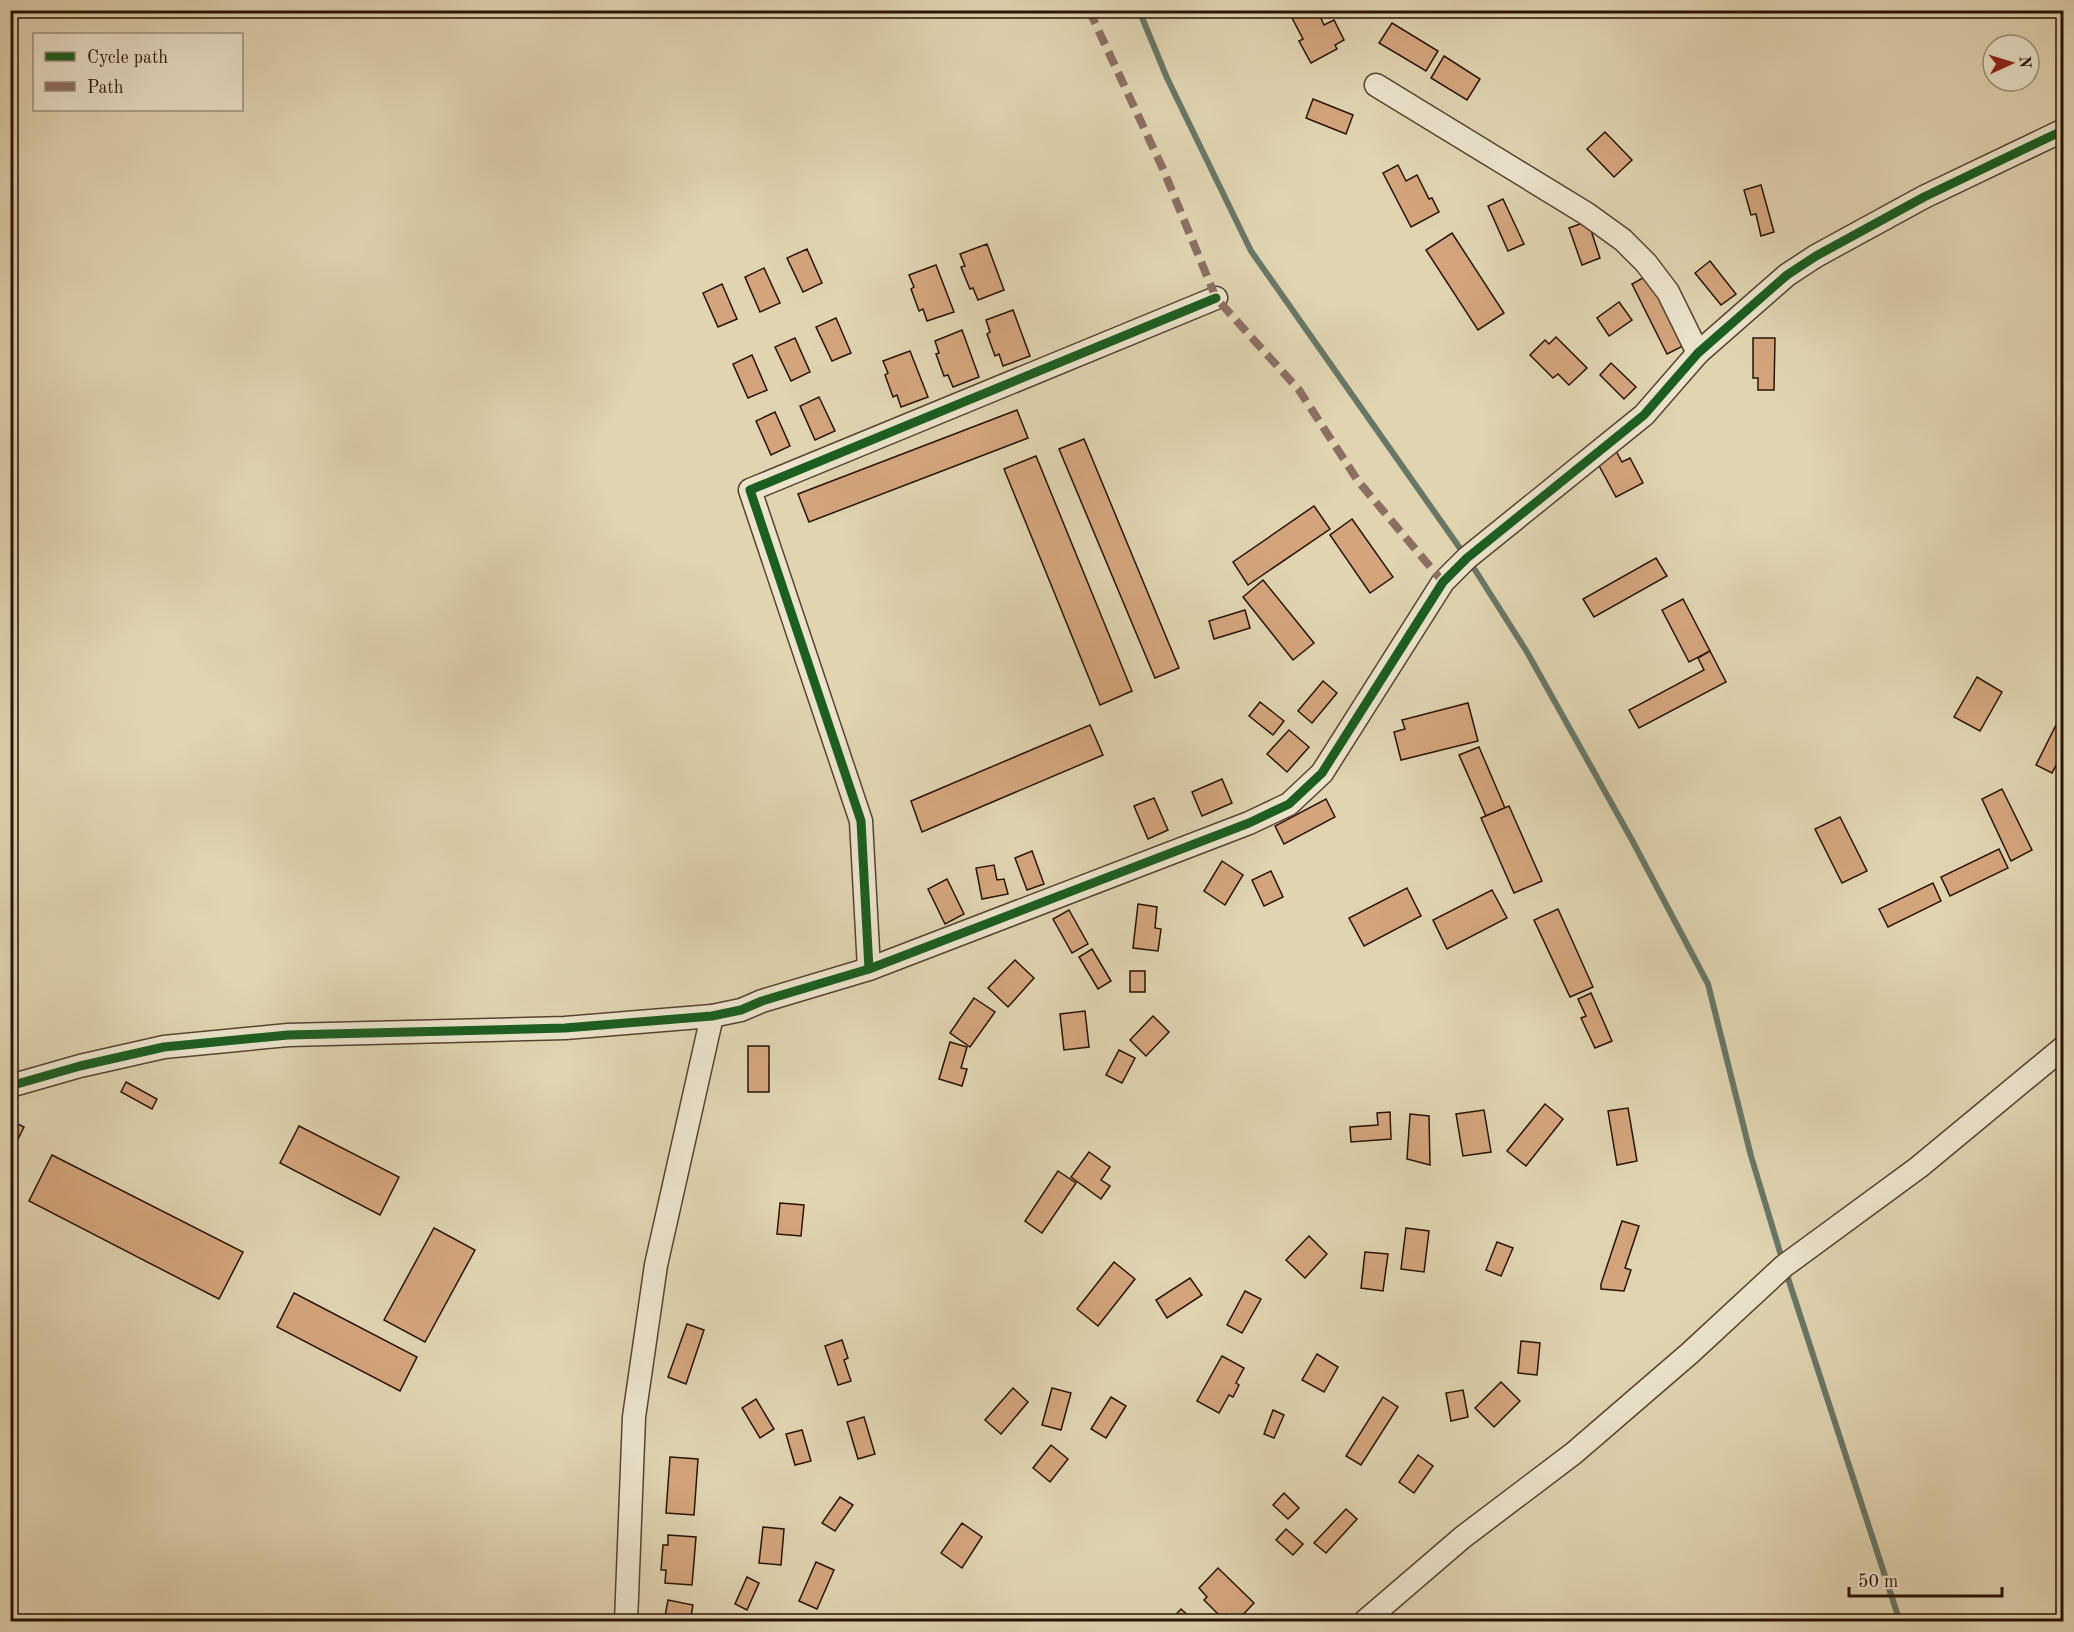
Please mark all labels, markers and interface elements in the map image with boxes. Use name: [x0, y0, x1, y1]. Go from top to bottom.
legend: [33, 33, 243, 111]
north arrow: [1981, 33, 2041, 93]
text: Cycle path: [87, 49, 168, 67]
text: N: [2016, 55, 2032, 70]
text: Path: [87, 79, 124, 97]
scale bar: [1849, 1560, 2002, 1598]
text: 50 m: [1858, 1573, 1898, 1591]

